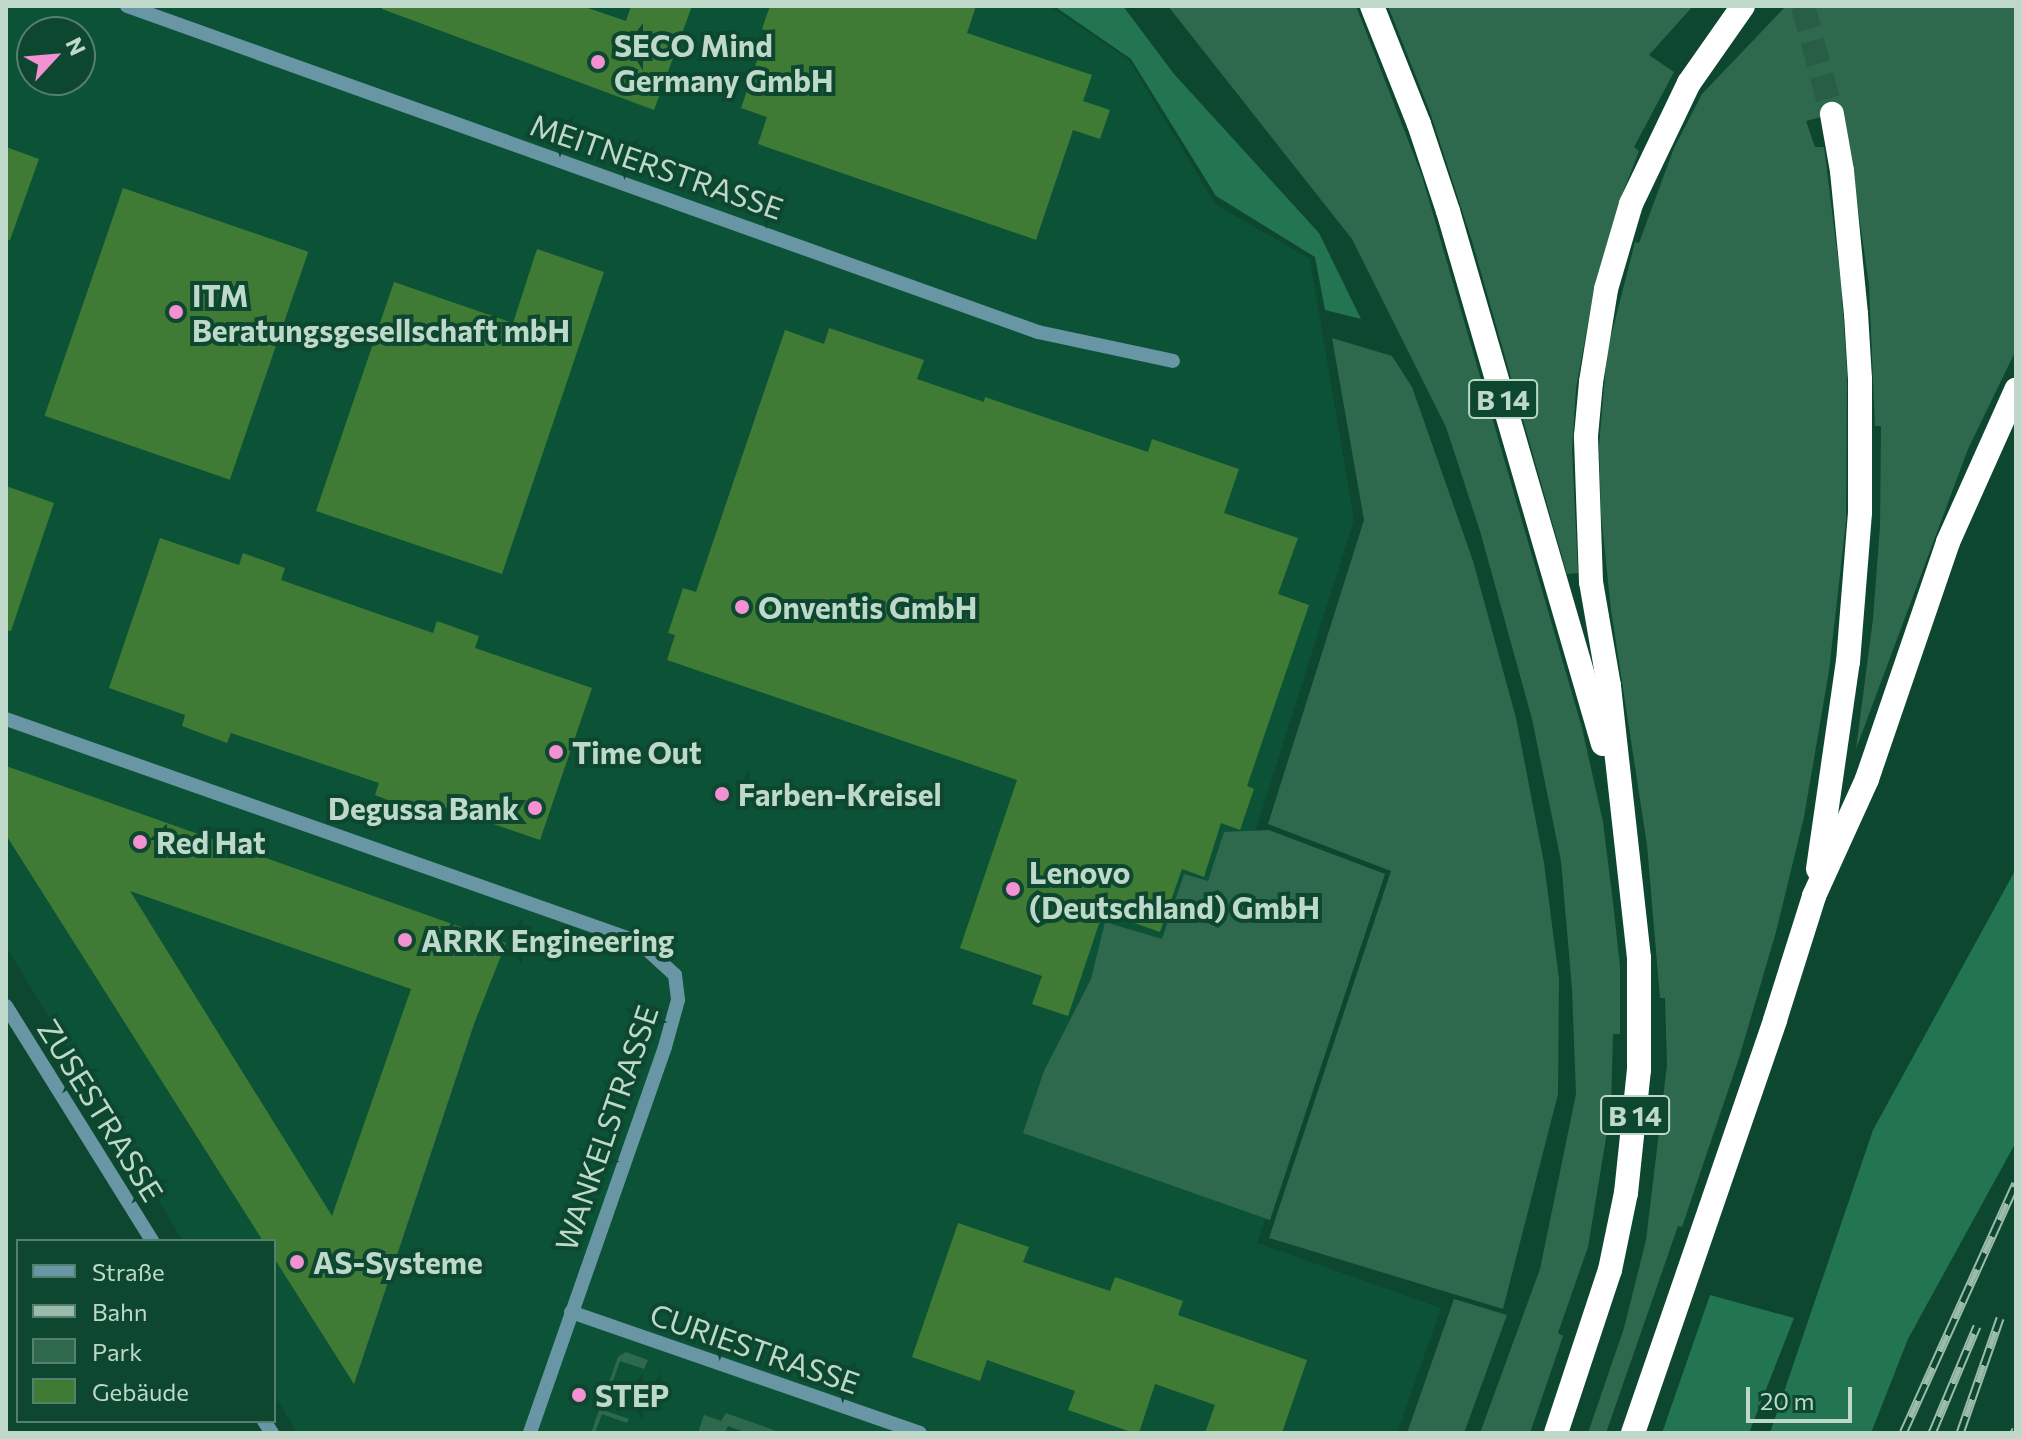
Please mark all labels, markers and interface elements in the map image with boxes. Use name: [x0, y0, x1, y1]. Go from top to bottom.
north arrow: [16, 16, 96, 96]
place label: SECO Mind Germany GmbH: [614, 27, 833, 98]
text: N: [60, 33, 92, 59]
marker: SECO Mind Germany GmbH: [589, 53, 607, 71]
street label: MEITNERSTRASSE: [526, 106, 788, 226]
place label: ITM Beratungsgesellschaft mbH: [192, 277, 570, 348]
marker: ITM Beratungsgesellschaft mbH: [167, 303, 185, 321]
road number: B 14: [1467, 375, 1539, 423]
place label: Onventis GmbH: [758, 589, 977, 625]
marker: Onventis GmbH: [733, 598, 751, 616]
place label: Time Out: [572, 734, 702, 770]
marker: Time Out: [547, 743, 565, 761]
place label: Farben-Kreisel: [738, 776, 942, 812]
marker: Farben-Kreisel: [713, 785, 731, 803]
place label: Degussa Bank: [328, 790, 519, 826]
marker: Degussa Bank: [526, 799, 544, 817]
place label: Red Hat: [156, 824, 266, 860]
marker: Red Hat: [131, 833, 149, 851]
place label: Lenovo (Deutschland) GmbH: [1029, 854, 1320, 924]
marker: Lenovo (Deutschland) GmbH: [1004, 880, 1022, 898]
place label: ARRK Engineering: [421, 922, 674, 958]
marker: ARRK Engineering: [396, 931, 414, 949]
street label: WANKELSTRASSE: [547, 1001, 665, 1255]
street label: ZUSESTRASSE: [31, 1012, 171, 1208]
road number: B 14: [1599, 1091, 1671, 1139]
legend: [16, 1239, 276, 1423]
place label: AS-Systeme: [313, 1244, 483, 1280]
marker: AS-Systeme: [288, 1253, 306, 1271]
text: Straße: [92, 1257, 165, 1286]
street label: CURIESTRASSE: [646, 1295, 864, 1401]
text: Bahn: [92, 1297, 148, 1326]
text: Park: [92, 1337, 142, 1366]
scale bar: [1750, 1371, 1856, 1421]
text: Gebäude: [92, 1377, 189, 1406]
place label: STEP: [595, 1377, 669, 1413]
marker: STEP: [570, 1386, 588, 1404]
text: 20 m: [1760, 1386, 1814, 1415]

